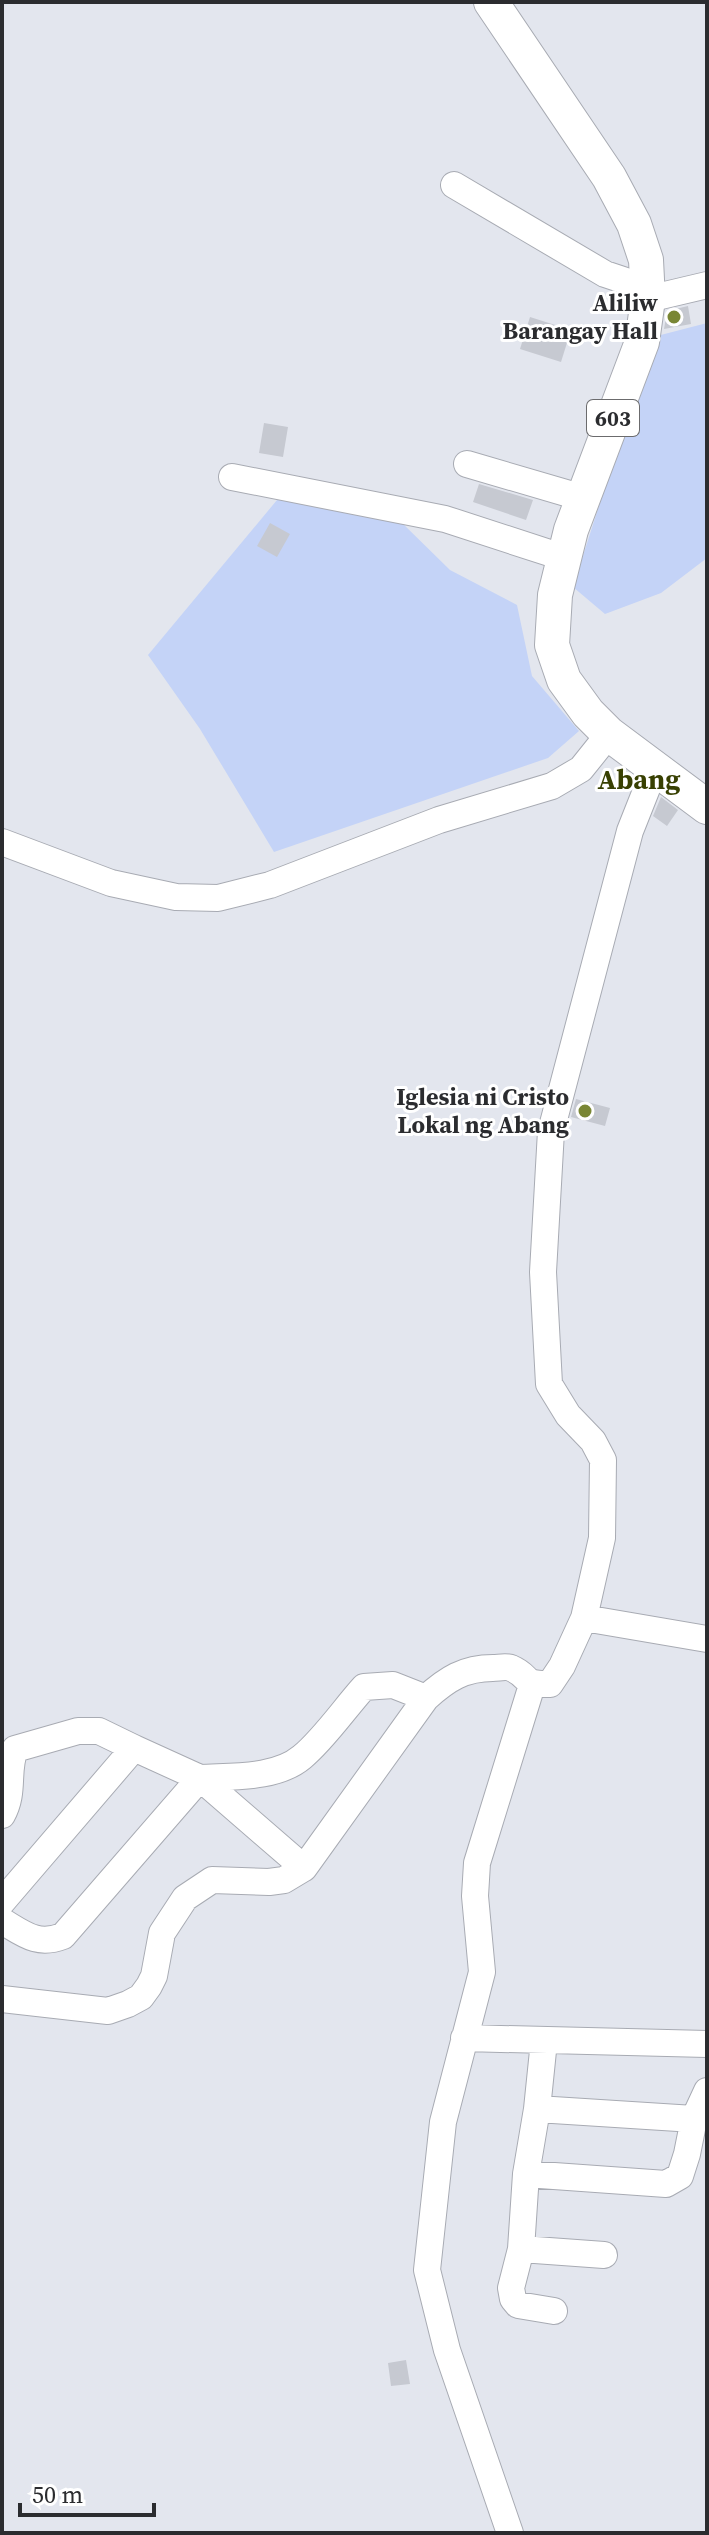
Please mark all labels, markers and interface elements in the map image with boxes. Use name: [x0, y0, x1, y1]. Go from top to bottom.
place label: Aliliw Barangay Hall: [503, 286, 658, 347]
marker: Aliliw Barangay Hall: [665, 308, 683, 326]
road number: 603: [587, 400, 639, 436]
district label: Abang: [597, 760, 681, 798]
place label: Iglesia ni Cristo Lokal ng Abang: [396, 1080, 569, 1141]
marker: Iglesia ni Cristo Lokal ng Abang: [576, 1102, 594, 1120]
scale bar: [20, 2467, 154, 2517]
text: 50 m: [32, 2478, 83, 2511]

